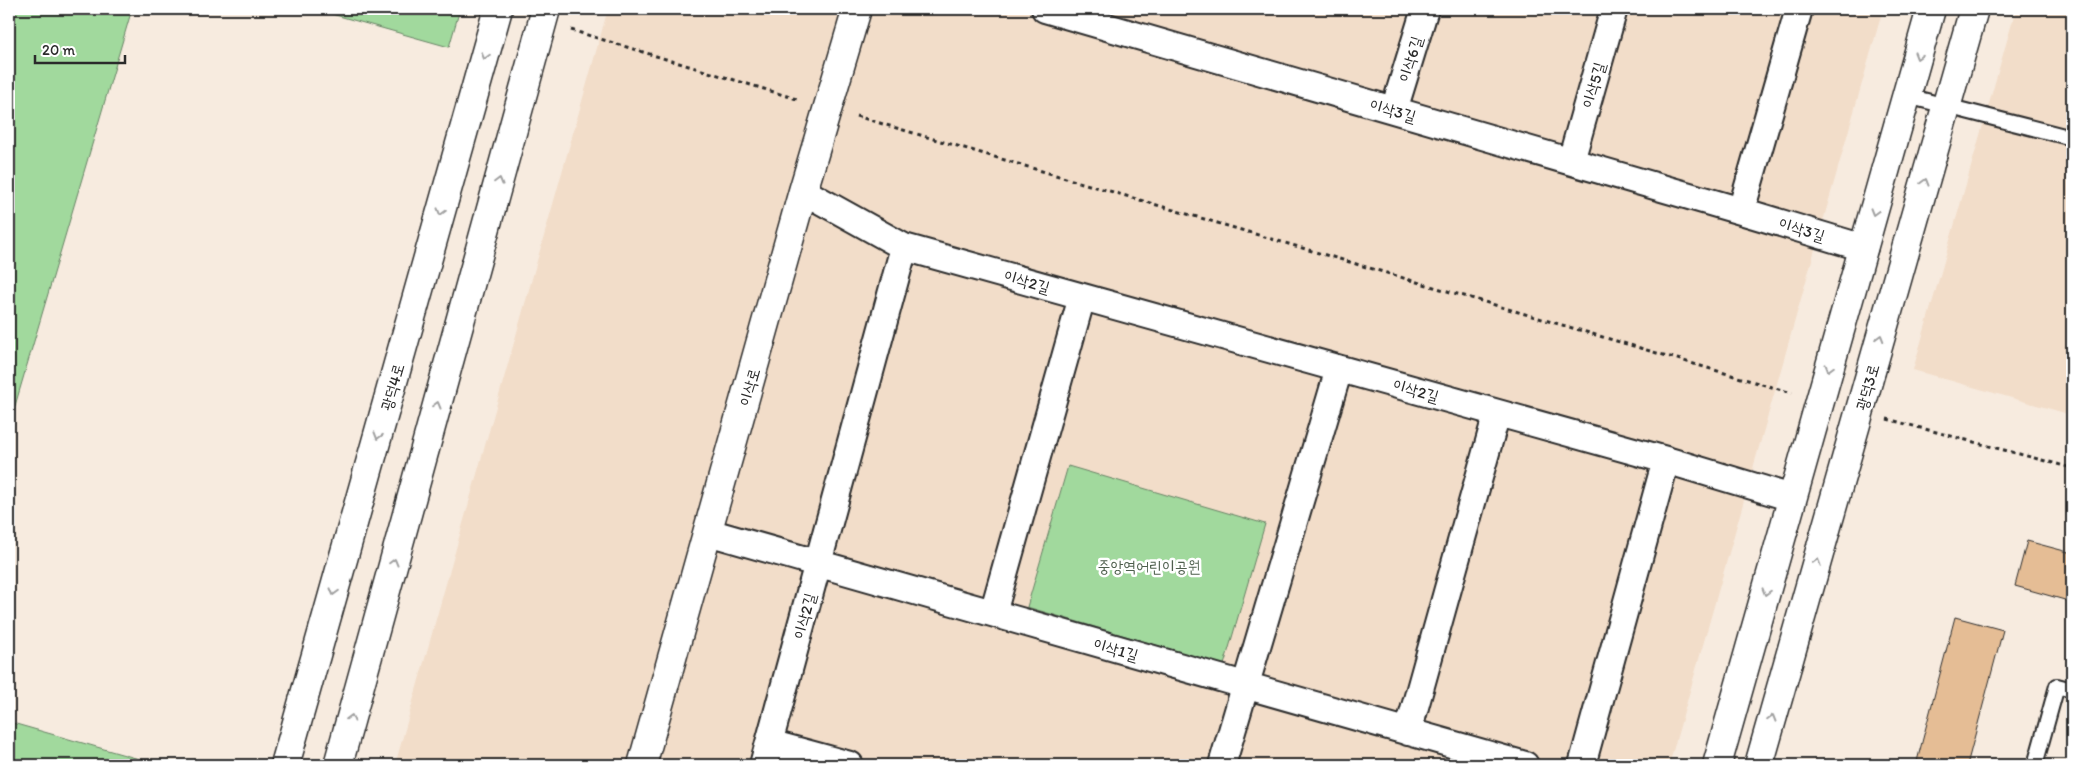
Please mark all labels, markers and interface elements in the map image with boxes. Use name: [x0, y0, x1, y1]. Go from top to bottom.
scale bar: [35, 32, 125, 64]
street label: 이삭6길: [1395, 34, 1426, 84]
text: 20 m: [42, 41, 76, 59]
one-way arrow: [480, 51, 490, 59]
one-way arrow: [1914, 51, 1924, 59]
street label: 이삭5길: [1578, 60, 1609, 110]
street label: 이삭3길: [1367, 95, 1418, 126]
one-way arrow: [493, 177, 503, 185]
one-way arrow: [1919, 179, 1929, 187]
one-way arrow: [1869, 207, 1879, 216]
one-way arrow: [436, 208, 446, 216]
street label: 이삭3길: [1776, 213, 1827, 246]
street label: 이삭2길: [1002, 266, 1052, 297]
one-way arrow: [1875, 335, 1885, 343]
street label: 광덕4로: [377, 361, 408, 413]
street label: 광덕3로: [1852, 362, 1883, 413]
one-way arrow: [1825, 364, 1835, 372]
street label: 이삭로: [735, 366, 764, 408]
street label: 이삭2길: [1391, 375, 1441, 406]
one-way arrow: [431, 400, 442, 409]
one-way arrow: [373, 431, 383, 440]
one-way arrow: [388, 557, 399, 566]
park label: 중앙역어린이공원: [1098, 557, 1201, 576]
one-way arrow: [1811, 559, 1821, 567]
one-way arrow: [1761, 587, 1771, 596]
one-way arrow: [329, 588, 339, 596]
street label: 이삭2길: [789, 591, 820, 641]
street label: 이삭1길: [1091, 634, 1141, 665]
one-way arrow: [345, 715, 355, 723]
one-way arrow: [1767, 715, 1777, 723]

